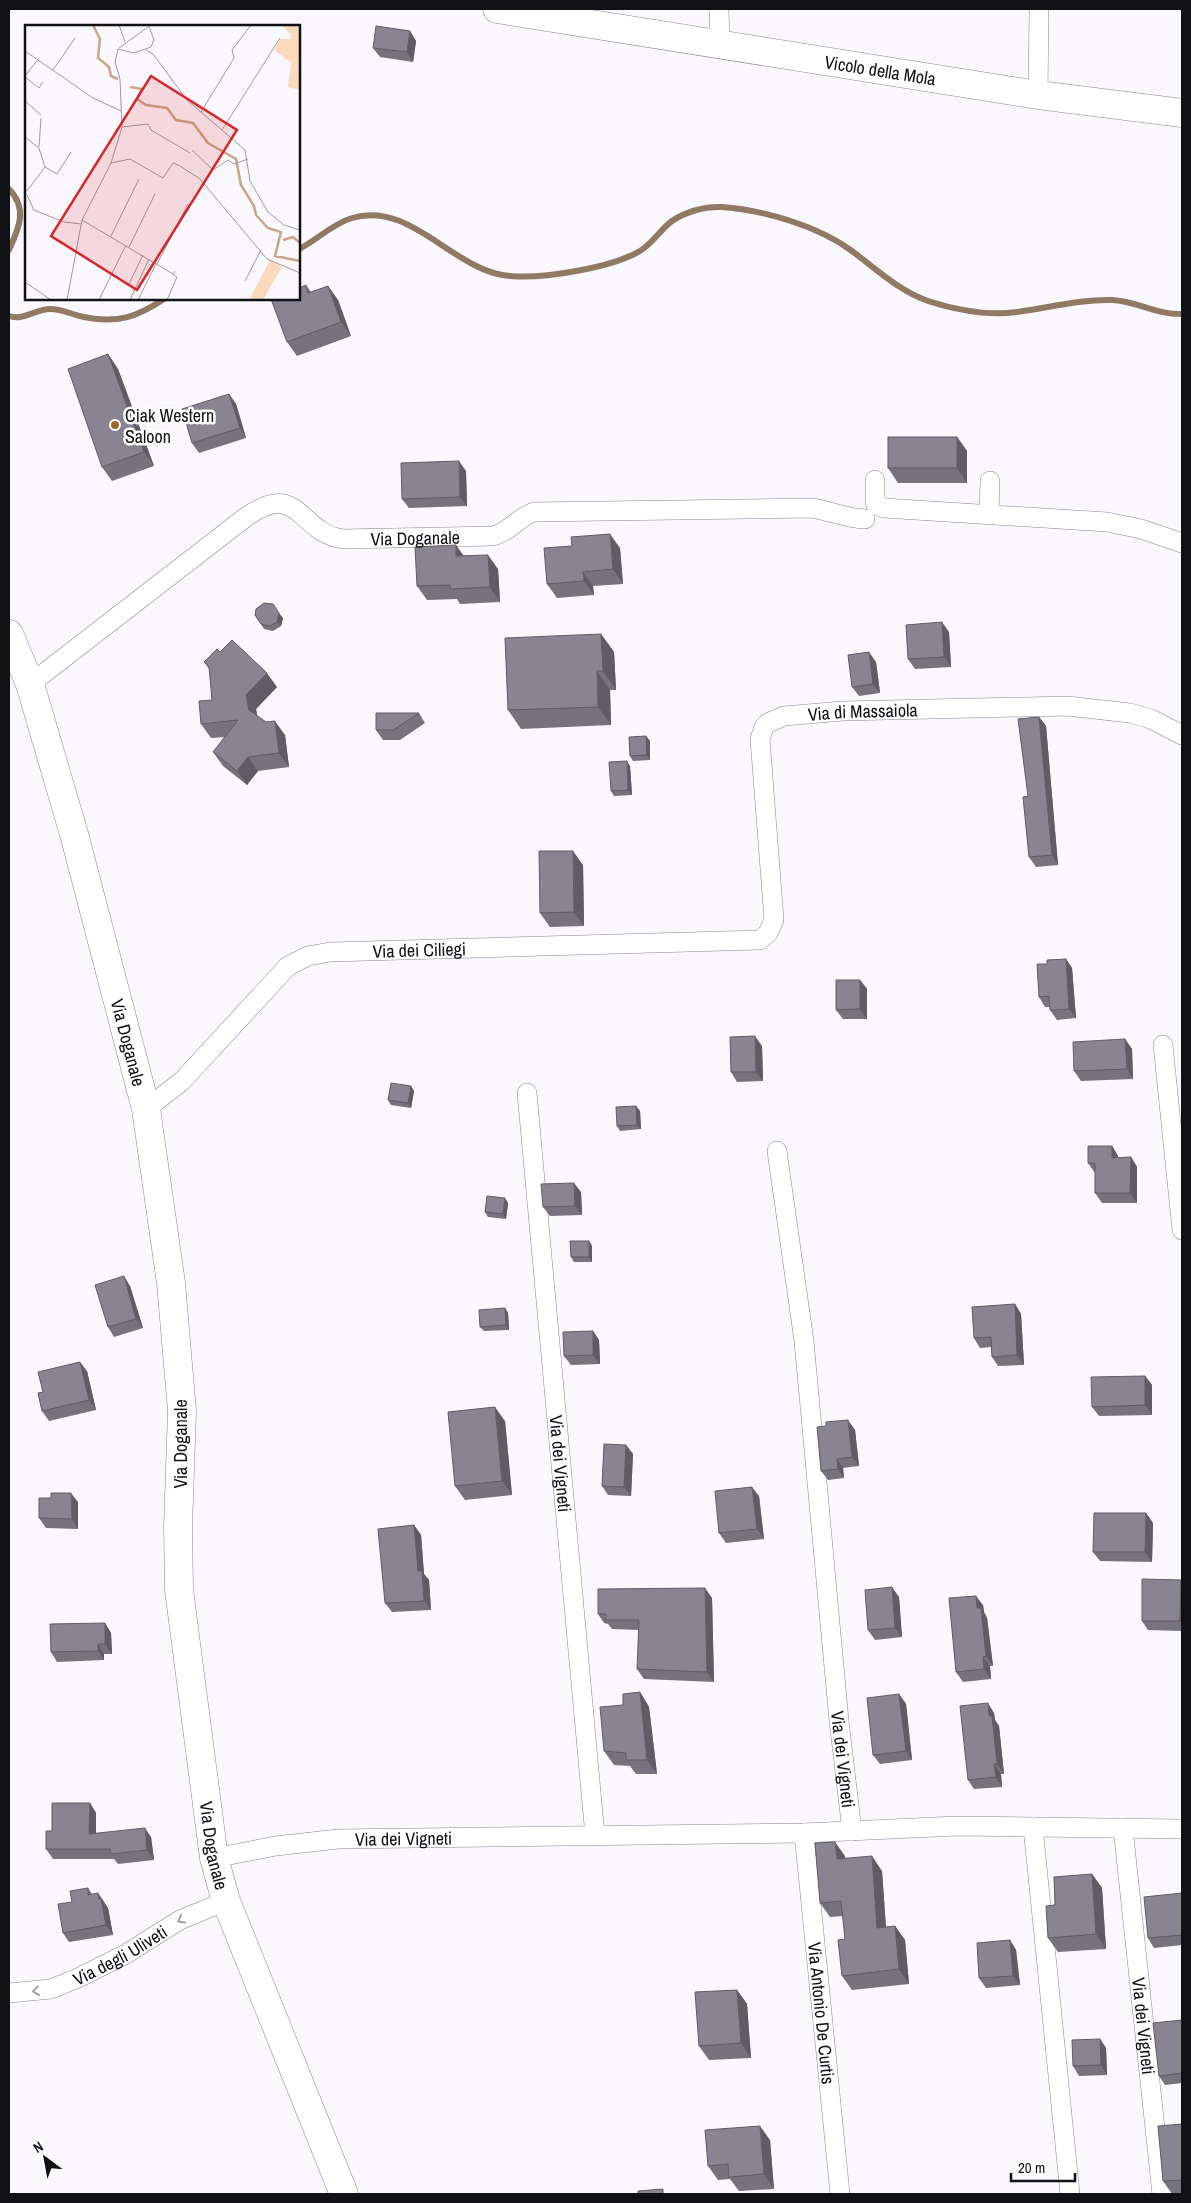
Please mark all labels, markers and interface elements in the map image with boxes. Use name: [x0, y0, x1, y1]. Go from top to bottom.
inset map: [25, 25, 300, 300]
street label: Vicolo della Mola: [823, 49, 938, 91]
place label: Ciak Western Saloon: [125, 403, 214, 449]
marker: Ciak Western Saloon: [109, 419, 121, 431]
street label: Via Doganale: [370, 524, 460, 551]
street label: Via di Massaiola: [807, 697, 918, 726]
street label: Via dei Ciliegi: [372, 936, 466, 963]
street label: Via Doganale: [105, 996, 152, 1089]
street label: Via Doganale: [168, 1399, 193, 1489]
street label: Via dei Vigneti: [544, 1414, 578, 1513]
street label: Via dei Vigneti: [826, 1710, 862, 1809]
street label: Via Doganale: [194, 1800, 235, 1892]
street label: Via dei Vigneti: [355, 1825, 452, 1851]
one-way arrow: [177, 1914, 186, 1924]
street label: Via degli Uliveti: [68, 1919, 172, 1991]
street label: Via Antonio De Curtis: [802, 1941, 841, 2085]
street label: Via dei Vigneti: [1127, 1976, 1162, 2076]
one-way arrow: [32, 1985, 40, 1996]
north arrow: [20, 2133, 70, 2183]
text: N: [30, 2137, 46, 2157]
scale bar: [1011, 2150, 1075, 2182]
text: 20 m: [1018, 2157, 1045, 2178]

